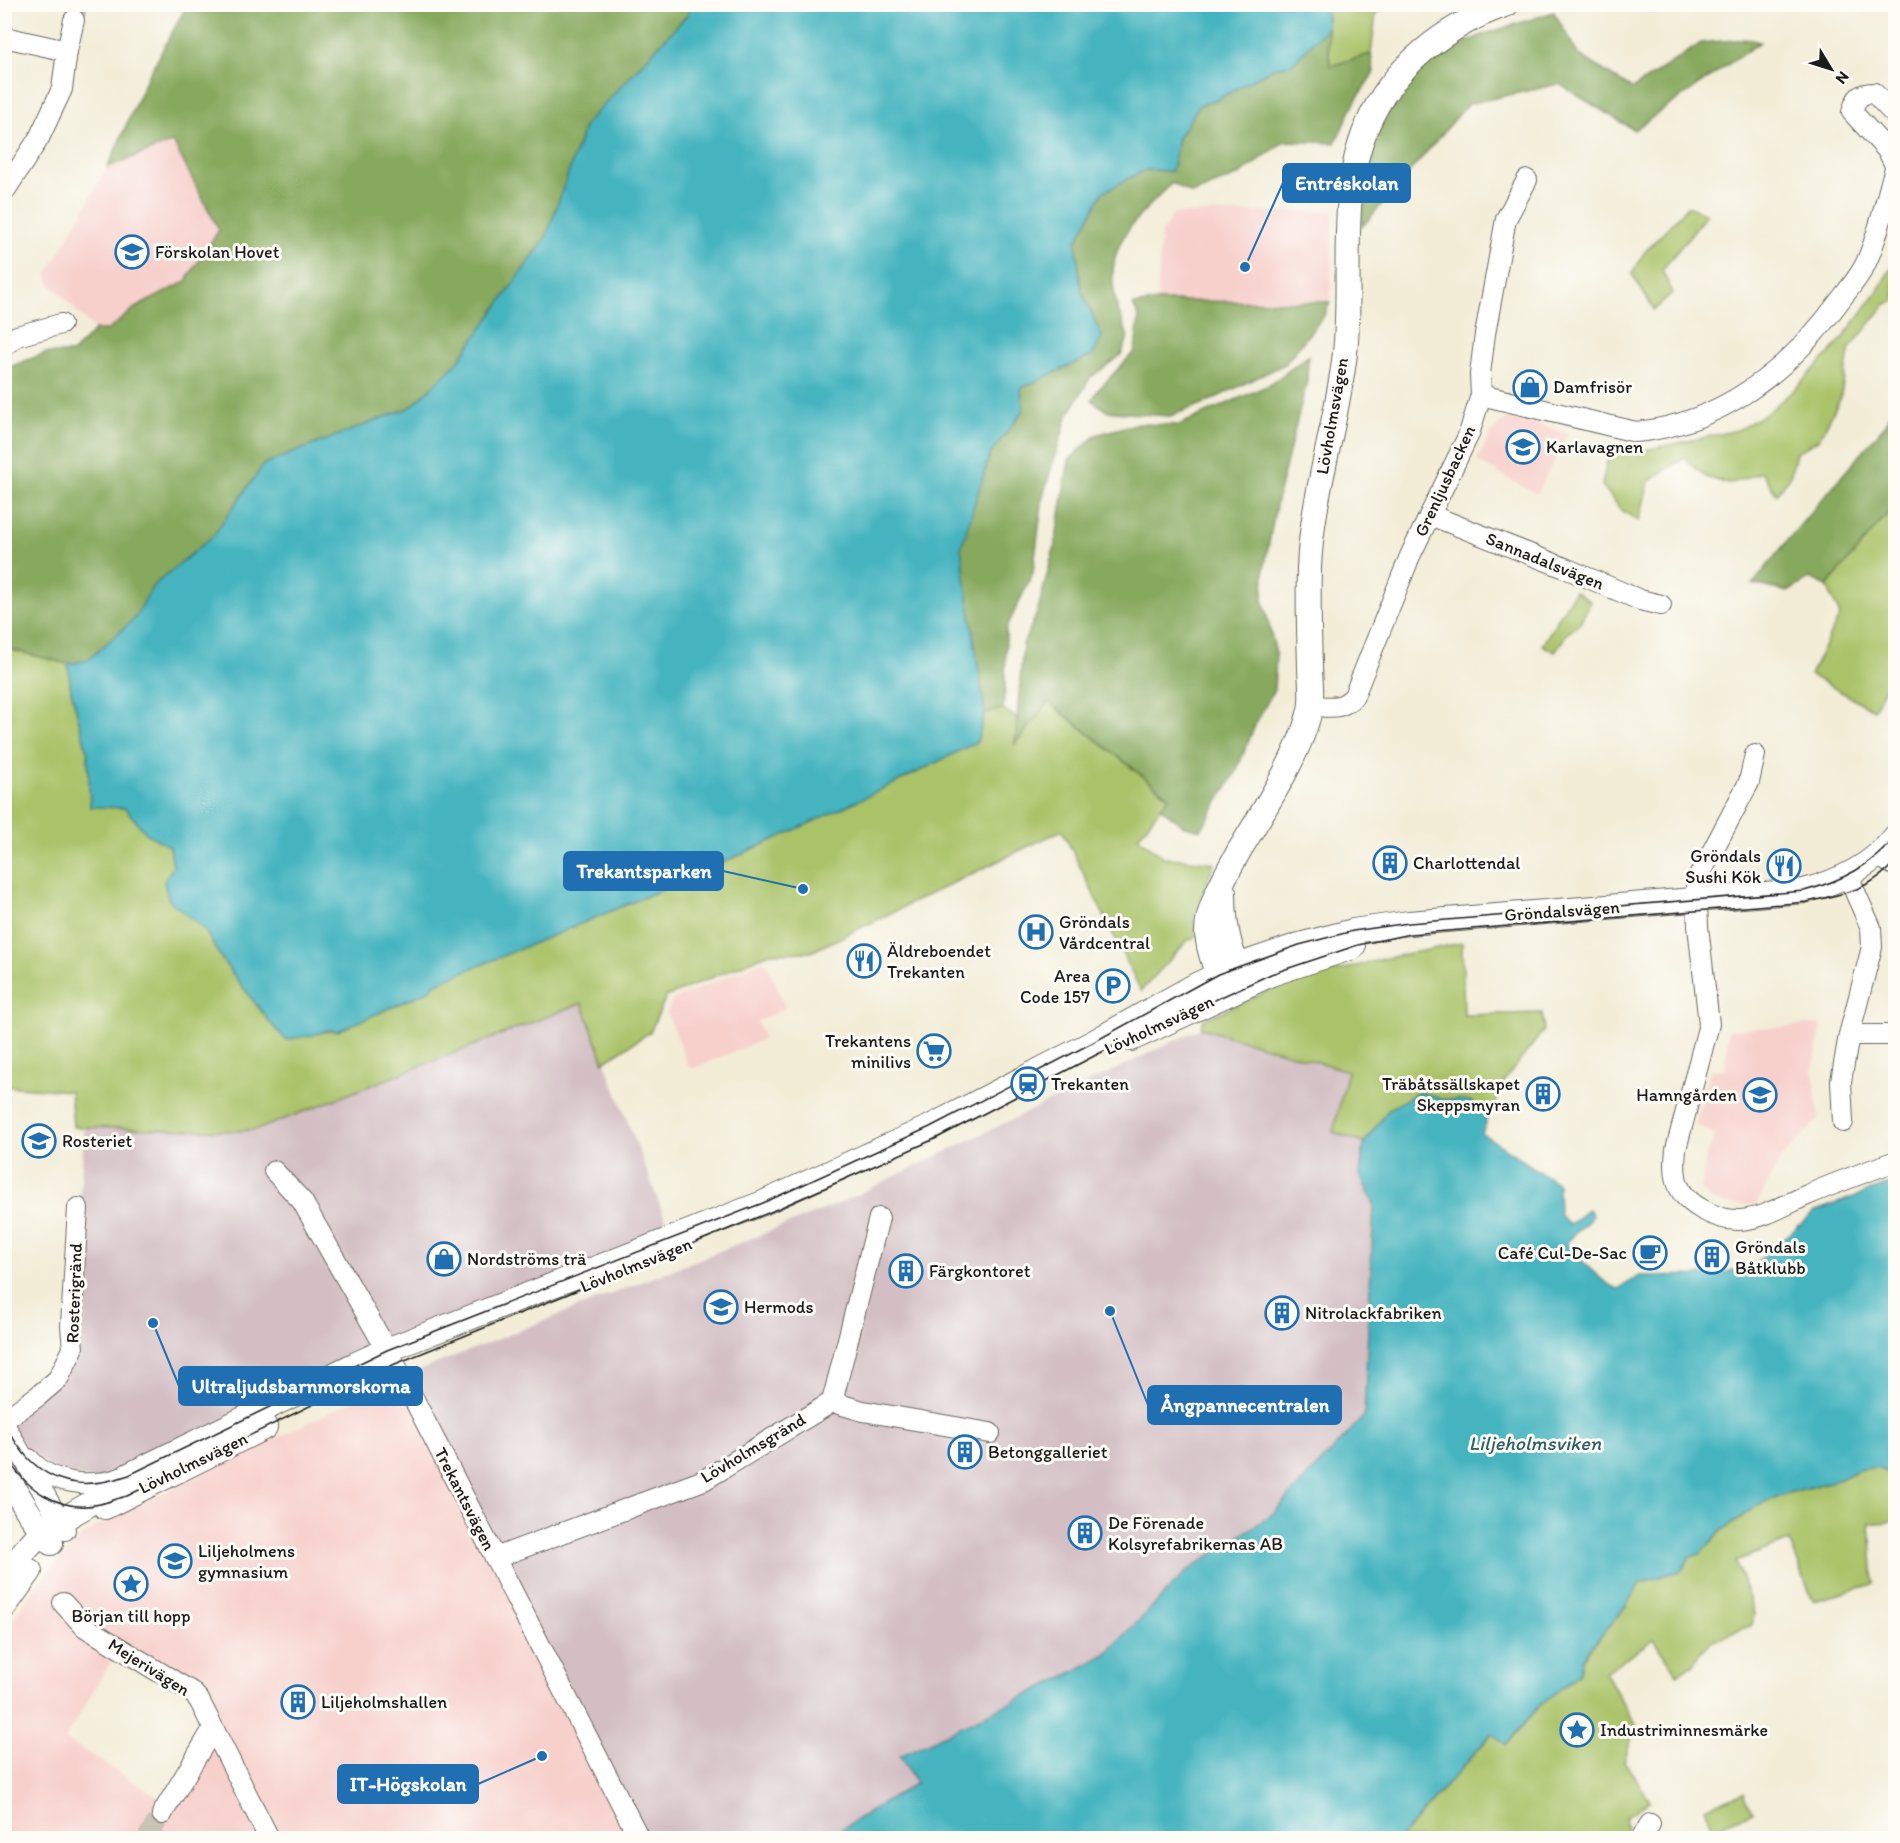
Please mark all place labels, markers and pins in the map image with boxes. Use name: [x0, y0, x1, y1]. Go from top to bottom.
callout: Entréskolan: [1283, 164, 1410, 202]
school or university icon: Förskolan Hovet: [114, 234, 150, 270]
place label: Förskolan Hovet: [155, 241, 280, 263]
shop icon: Damfrisör: [1512, 369, 1548, 405]
place label: Damfrisör: [1553, 376, 1632, 398]
school or university icon: Karlavagnen: [1505, 429, 1541, 465]
place label: Karlavagnen: [1546, 436, 1643, 458]
building icon: Charlottendal: [1372, 845, 1408, 881]
place label: Gröndals Sushi Kök: [1685, 845, 1762, 888]
restaurant icon: Gröndals Sushi Kök: [1766, 848, 1802, 884]
callout: Trekantsparken: [564, 852, 723, 890]
place label: Charlottendal: [1413, 852, 1520, 874]
place label: Gröndals Vårdcentral: [1059, 911, 1150, 954]
hospital icon: Gröndals Vårdcentral: [1018, 914, 1054, 950]
place label: Äldreboendet Trekanten: [887, 940, 991, 983]
restaurant icon: Äldreboendet Trekanten: [846, 943, 882, 979]
place label: Area Code 157: [1020, 965, 1090, 1008]
parking icon: Area Code 157: [1095, 968, 1131, 1004]
place label: Trekantens minilivs: [825, 1030, 911, 1073]
supermarket icon: Trekantens minilivs: [916, 1033, 952, 1069]
station icon: Trekanten: [1010, 1066, 1046, 1102]
place label: Trekanten: [1051, 1073, 1129, 1095]
place label: Träbåtssällskapet Skeppsmyran: [1382, 1073, 1520, 1116]
building icon: Träbåtssällskapet Skeppsmyran: [1525, 1076, 1561, 1112]
school or university icon: Hamngården: [1742, 1077, 1778, 1113]
place label: Hamngården: [1636, 1084, 1737, 1106]
school or university icon: Rosteriet: [21, 1123, 57, 1159]
place label: Rosteriet: [62, 1130, 133, 1152]
cafe icon: Café Cul-De-Sac: [1632, 1235, 1668, 1271]
place label: Gröndals Båtklubb: [1735, 1236, 1806, 1279]
building icon: Gröndals Båtklubb: [1694, 1239, 1730, 1275]
shop icon: Nordströms trä: [426, 1241, 462, 1277]
place label: Café Cul-De-Sac: [1498, 1242, 1627, 1264]
place label: Nordströms trä: [467, 1248, 587, 1270]
building icon: Färgkontoret: [888, 1253, 924, 1289]
place label: Färgkontoret: [929, 1260, 1031, 1282]
school or university icon: Hermods: [703, 1289, 739, 1325]
building icon: Nitrolackfabriken: [1264, 1295, 1300, 1331]
place label: Hermods: [744, 1296, 814, 1318]
place label: Nitrolackfabriken: [1305, 1302, 1442, 1324]
callout: Ultraljudsbarnmorskorna: [179, 1367, 422, 1405]
callout: Ångpannecentralen: [1148, 1386, 1341, 1424]
building icon: Betonggalleriet: [947, 1434, 983, 1470]
place label: Betonggalleriet: [988, 1441, 1108, 1463]
place label: De Förenade Kolsyrefabrikernas AB: [1108, 1512, 1283, 1555]
building icon: De Förenade Kolsyrefabrikernas AB: [1067, 1515, 1103, 1551]
place label: Liljeholmens gymnasium: [198, 1540, 295, 1583]
school or university icon: Liljeholmens gymnasium: [157, 1543, 193, 1579]
place icon: Början till hopp: [113, 1566, 149, 1602]
place label: Början till hopp: [72, 1605, 190, 1627]
building icon: Liljeholmshallen: [280, 1684, 316, 1720]
place label: Liljeholmshallen: [321, 1691, 447, 1713]
place icon: Industriminnesmärke: [1559, 1712, 1595, 1748]
place label: Industriminnesmärke: [1600, 1719, 1768, 1741]
callout: IT-Högskolan: [338, 1765, 478, 1803]

